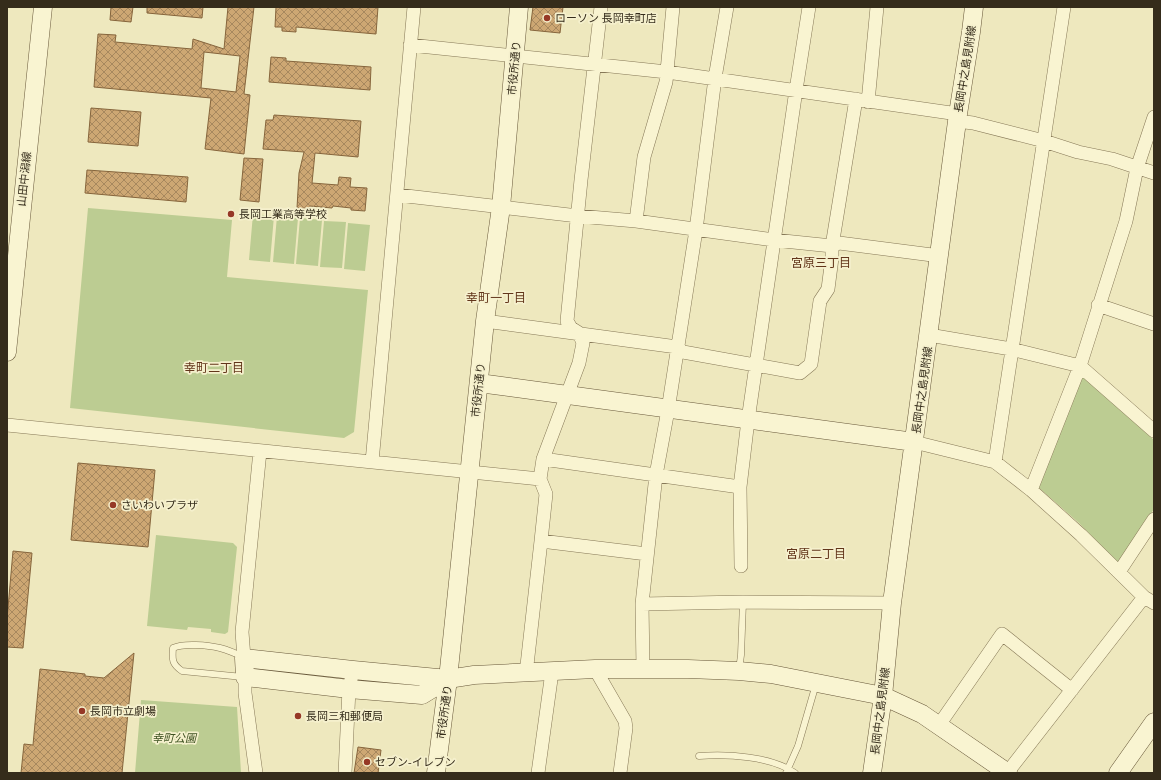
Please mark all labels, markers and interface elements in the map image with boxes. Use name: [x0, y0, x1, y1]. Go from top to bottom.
place label: ローソン 長岡幸町店: [555, 12, 657, 24]
marker: ローソン 長岡幸町店: [542, 13, 552, 23]
street label: 長岡中之島見附線: [952, 25, 978, 113]
street label: 市役所通り: [506, 40, 522, 96]
street label: 山田中潟線: [15, 151, 33, 207]
place label: 長岡工業高等学校: [239, 208, 327, 220]
marker: 長岡工業高等学校: [226, 209, 236, 219]
district label: 宮原三丁目: [791, 256, 851, 270]
district label: 幸町一丁目: [466, 291, 526, 305]
street label: 長岡中之島見附線: [910, 346, 934, 434]
district label: 幸町二丁目: [184, 361, 244, 375]
street label: 市役所通り: [469, 362, 487, 418]
place label: さいわいプラザ: [121, 499, 198, 511]
marker: さいわいプラザ: [108, 500, 118, 510]
district label: 宮原二丁目: [786, 547, 846, 561]
street label: 長岡中之島見附線: [869, 667, 891, 755]
street label: 市役所通り: [434, 684, 454, 740]
place label: 長岡市立劇場: [90, 705, 156, 717]
marker: 長岡市立劇場: [77, 706, 87, 716]
place label: 長岡三和郵便局: [306, 710, 383, 722]
marker: 長岡三和郵便局: [293, 711, 303, 721]
park label: 幸町公園: [152, 732, 198, 744]
place label: セブン-イレブン: [375, 756, 456, 768]
marker: セブン-イレブン: [362, 757, 372, 767]

